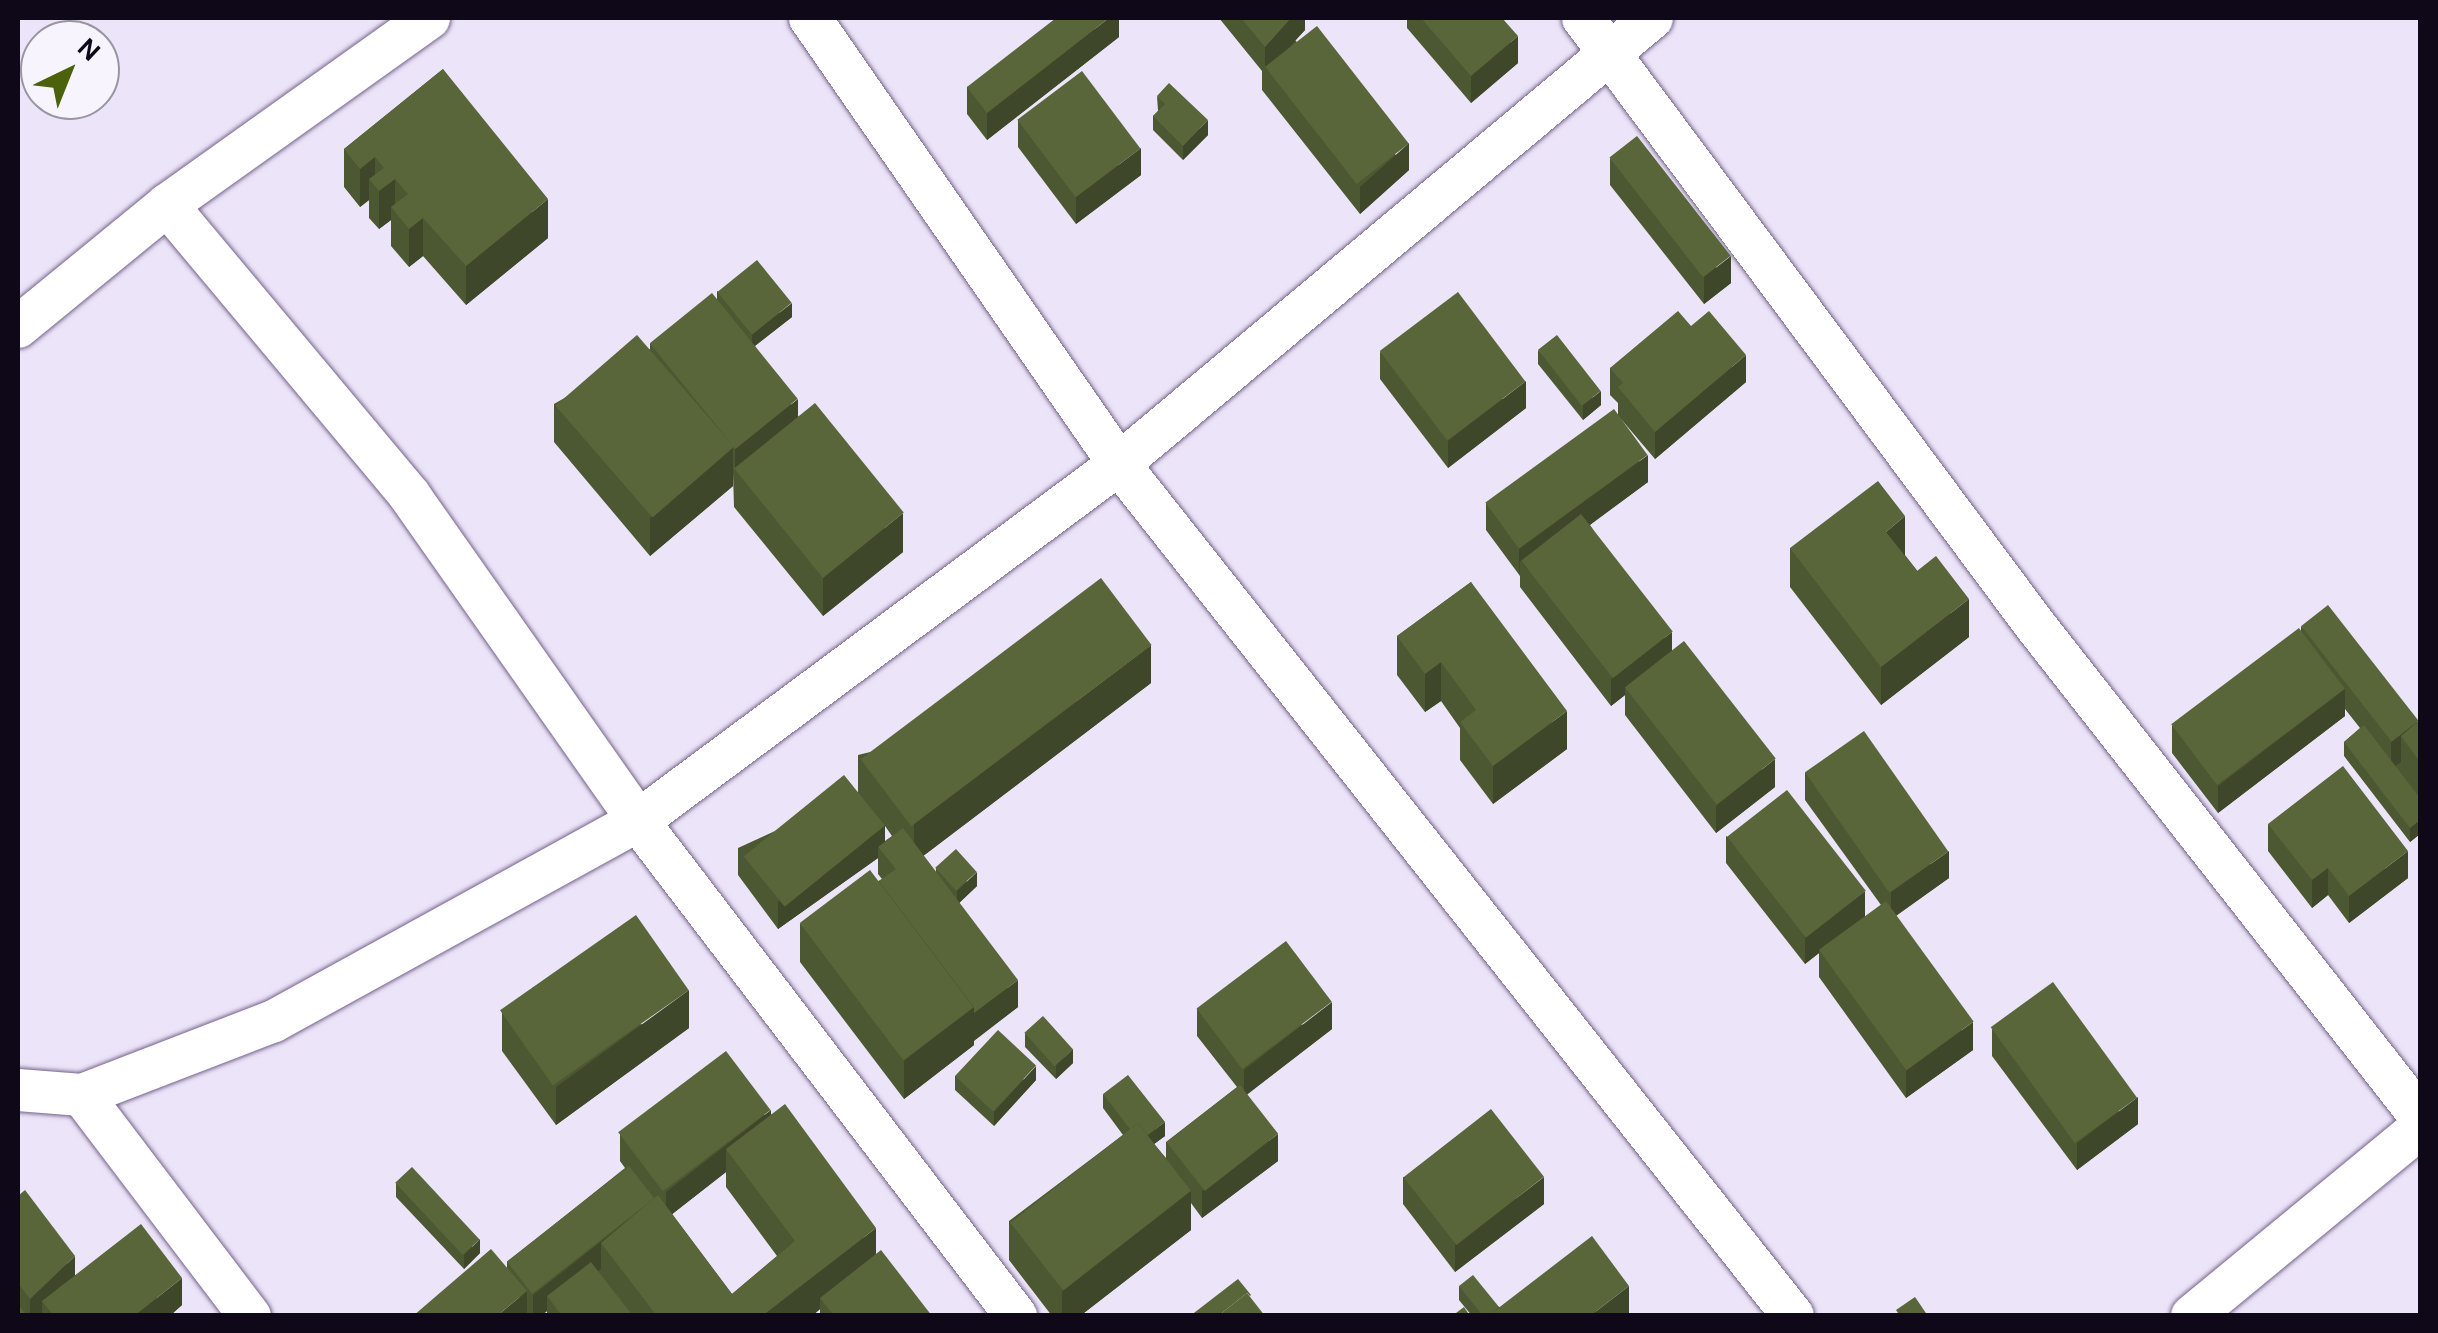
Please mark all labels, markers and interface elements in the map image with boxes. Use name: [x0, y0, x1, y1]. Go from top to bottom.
north arrow: [20, 20, 120, 120]
text: N: [71, 30, 108, 68]

